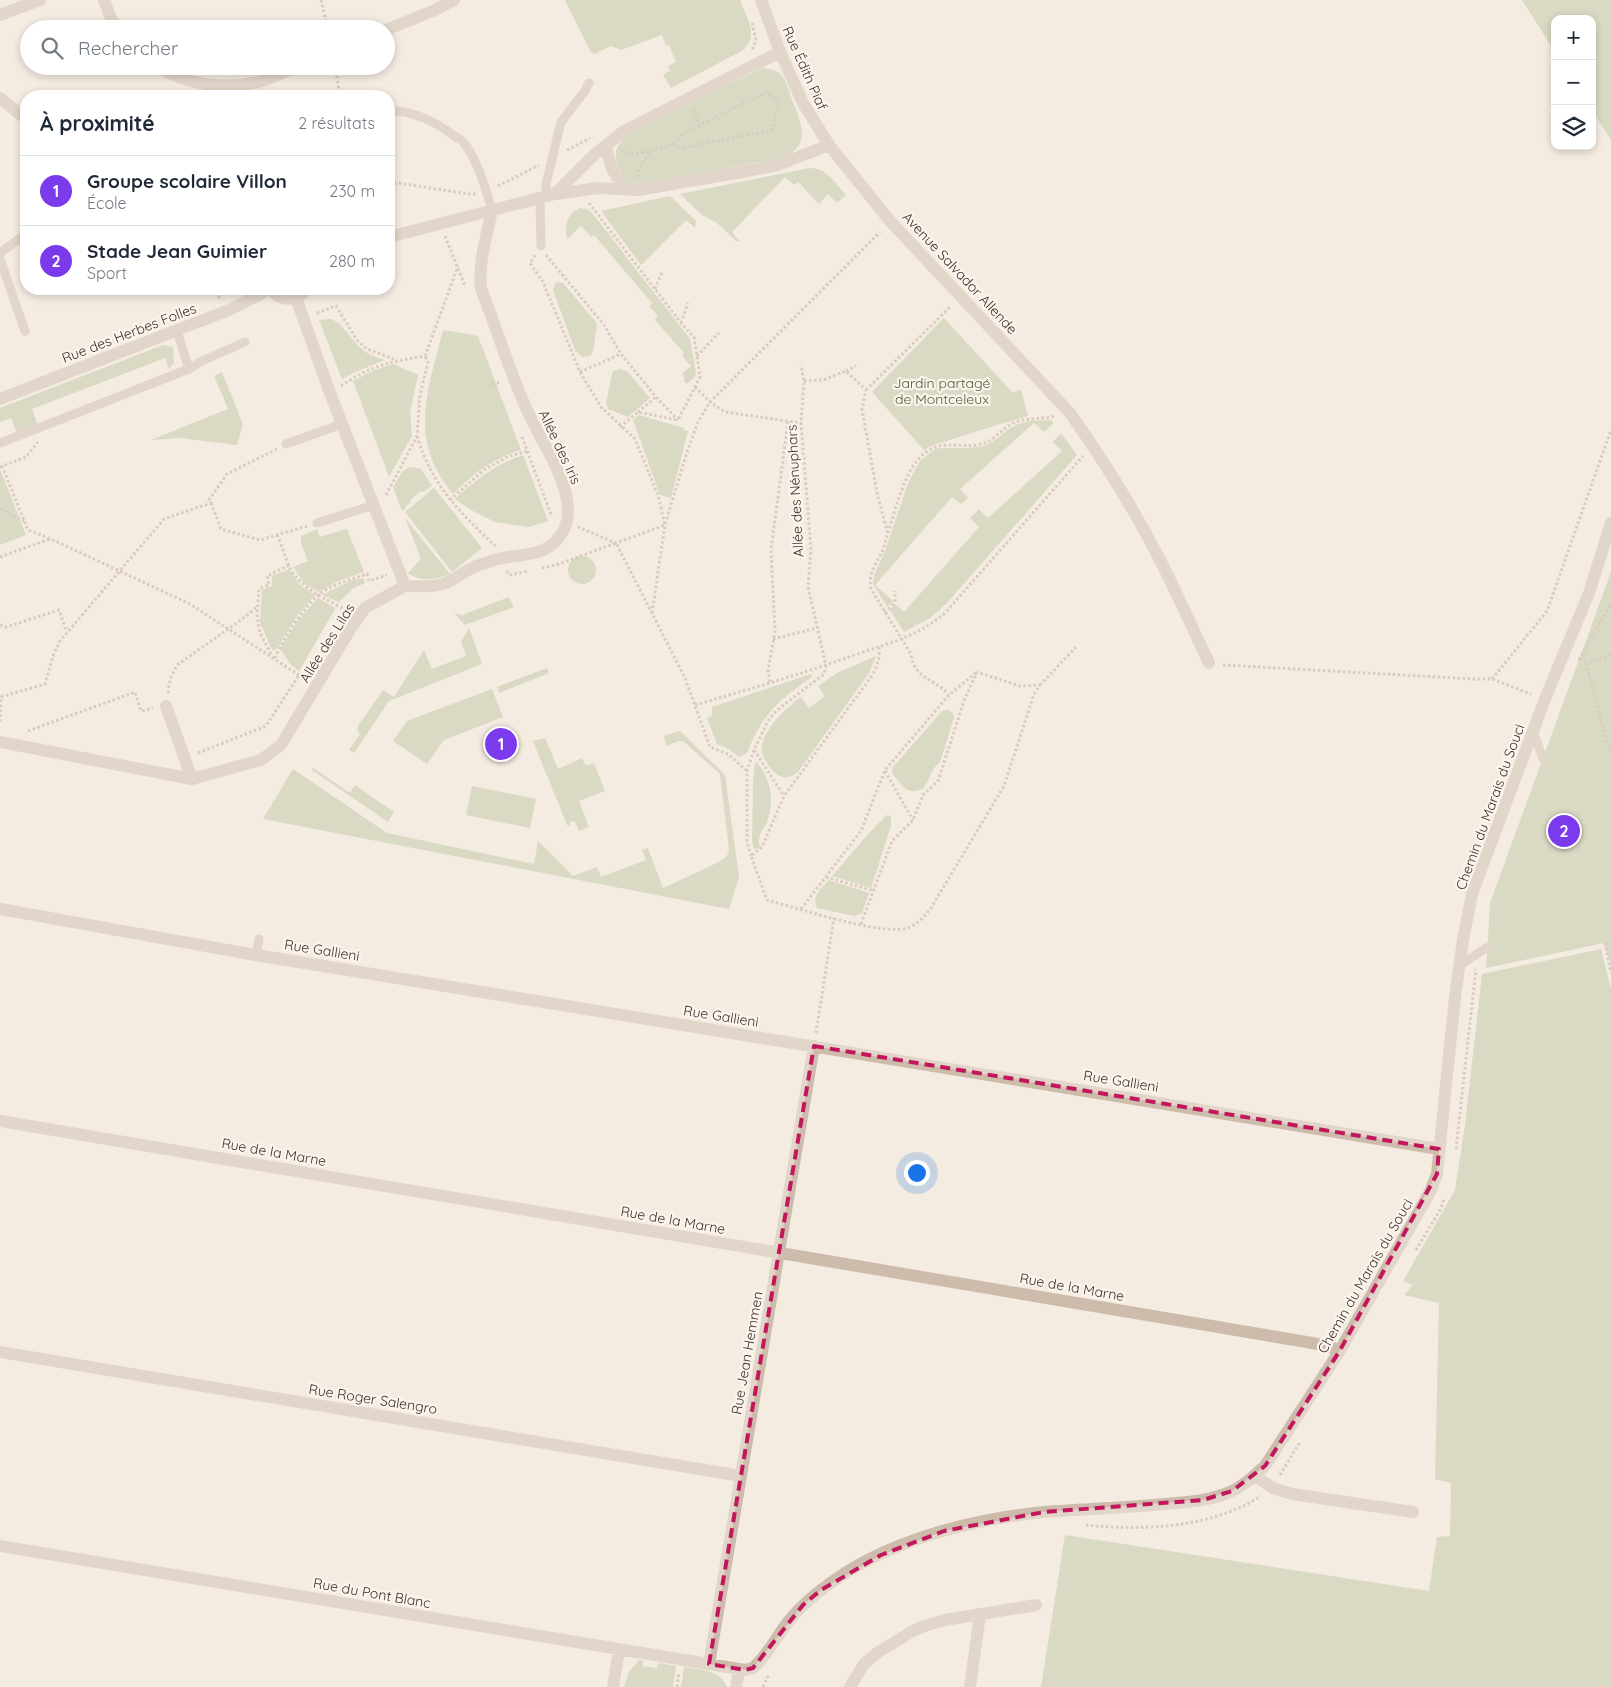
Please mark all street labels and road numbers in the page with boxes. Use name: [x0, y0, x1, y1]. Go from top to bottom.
street label: Rue Édith Piaf: [779, 23, 831, 113]
street label: Avenue Salvador Allende: [899, 208, 1021, 338]
street label: Rue des Herbes Folles: [59, 299, 199, 367]
street label: Allée des Iris: [535, 407, 585, 487]
street label: Allée des Nénuphars: [783, 424, 807, 558]
street label: Allée des Lilas: [295, 600, 359, 686]
street label: Chemin du Marais du Souci: [1452, 722, 1528, 892]
street label: Rue Gallieni: [283, 935, 361, 965]
street label: Rue Gallieni: [682, 1001, 760, 1031]
street label: Rue Gallieni: [1082, 1066, 1160, 1096]
street label: Rue de la Marne: [220, 1134, 328, 1170]
street label: Chemin du Marais du Souci: [1313, 1196, 1417, 1356]
street label: Rue de la Marne: [619, 1202, 727, 1238]
street label: Rue de la Marne: [1018, 1269, 1126, 1305]
street label: Rue Jean Hemmen: [727, 1290, 767, 1416]
street label: Rue Roger Salengro: [307, 1380, 439, 1418]
street label: Rue du Pont Blanc: [312, 1574, 432, 1612]

